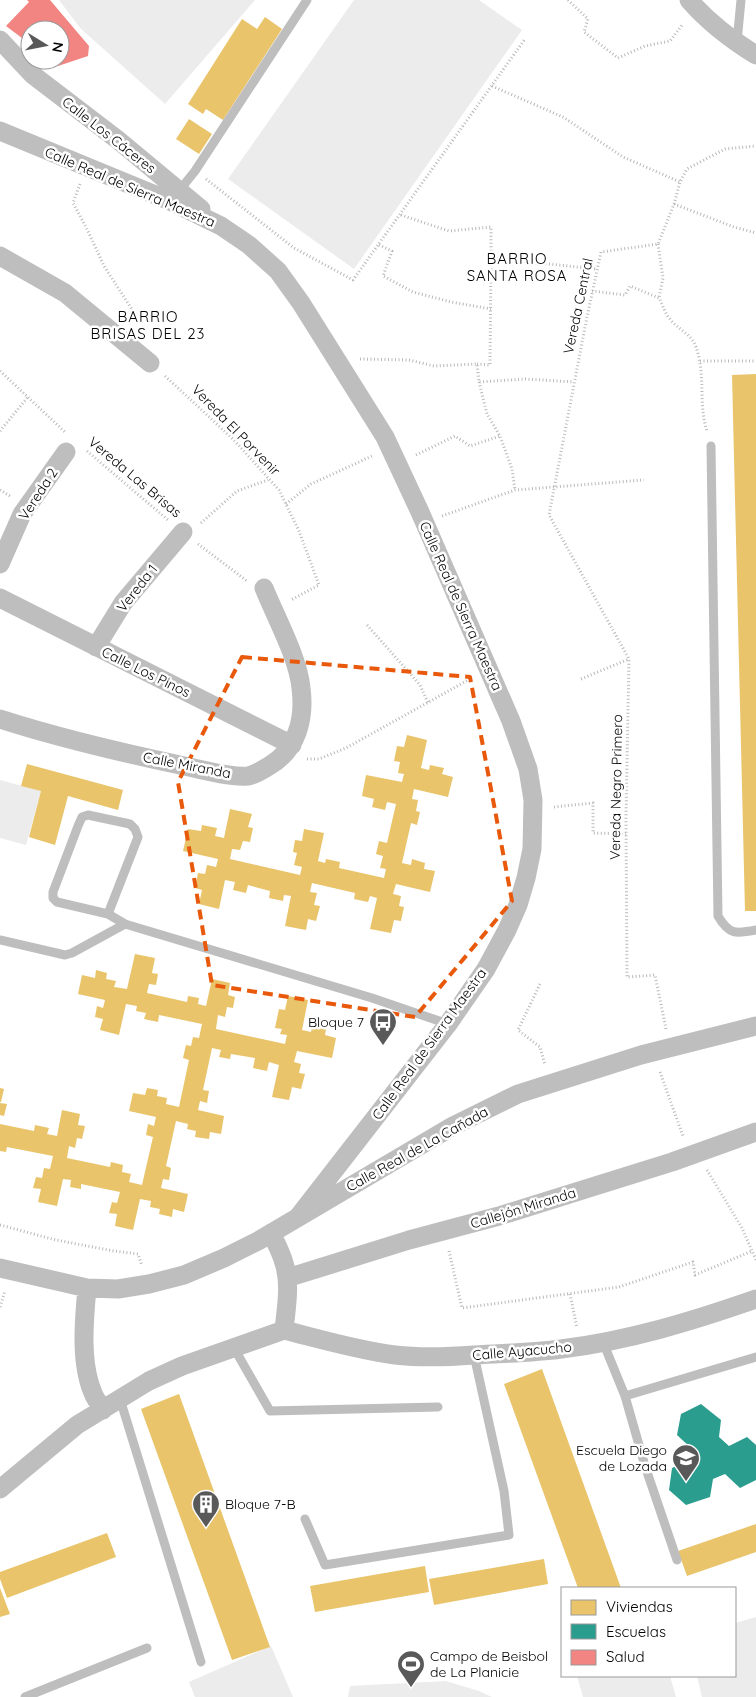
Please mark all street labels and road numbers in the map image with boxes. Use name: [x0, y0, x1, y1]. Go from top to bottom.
street label: Calle Los Cáceres: [58, 93, 160, 177]
street label: Calle Real de Sierra Maestra: [42, 143, 218, 231]
street label: Vereda Central: [559, 256, 597, 356]
street label: Vereda El Porvenir: [188, 381, 285, 480]
street label: Vereda Las Brisas: [85, 433, 185, 521]
street label: Vereda 2: [15, 464, 62, 523]
street label: Calle Real de Sierra Maestra: [415, 519, 507, 693]
street label: Vereda 1: [113, 560, 161, 616]
street label: Calle Los Pinos: [99, 643, 193, 701]
street label: Vereda Negro Primero: [606, 714, 626, 860]
street label: Calle Miranda: [142, 748, 232, 782]
street label: Calle Real de Sierra Maestra: [368, 965, 490, 1123]
street label: Calle Real de La Cañada: [343, 1102, 491, 1196]
street label: Callejón Miranda: [468, 1183, 578, 1233]
street label: Calle Ayacucho: [472, 1338, 572, 1364]

